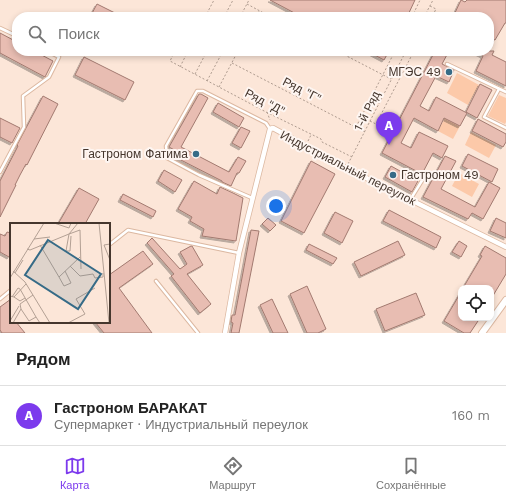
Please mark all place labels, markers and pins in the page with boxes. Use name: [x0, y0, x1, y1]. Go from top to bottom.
place label: МГЭС 49: [388, 65, 441, 79]
marker: МГЭС 49: [444, 67, 454, 77]
pin: A: [376, 112, 402, 145]
place label: Гастроном Фатима: [82, 147, 188, 161]
marker: Гастроном Фатима: [191, 149, 201, 159]
place label: Гастроном 49: [401, 168, 479, 182]
marker: Гастроном 49: [388, 170, 398, 180]

